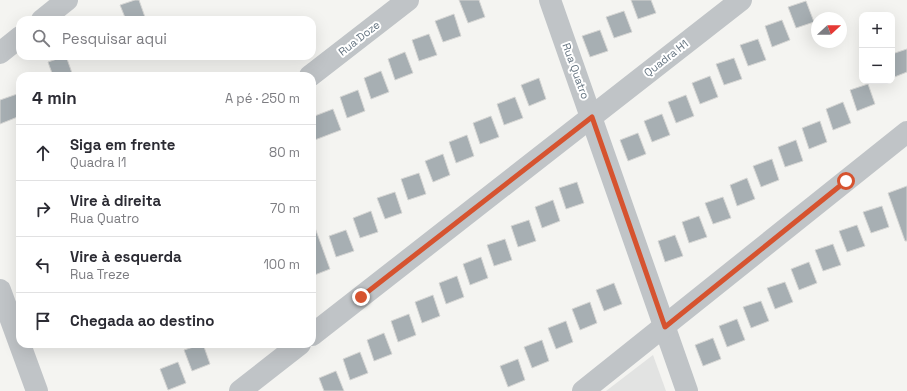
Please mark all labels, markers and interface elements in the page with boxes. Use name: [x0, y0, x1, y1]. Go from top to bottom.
north arrow: [811, 12, 847, 48]
map controls: [859, 12, 895, 84]
button: +: [859, 12, 895, 48]
search box: [16, 16, 316, 60]
street label: Rua Doze: [335, 17, 383, 59]
icon: search: [30, 27, 52, 49]
text: Pesquisar aqui: [62, 29, 167, 48]
street label: Quadra H1: [641, 36, 691, 80]
street label: Rua Quatro: [559, 41, 593, 101]
button: −: [859, 48, 895, 84]
text: 4 min: [32, 87, 77, 109]
text: A pé · 250 m: [225, 90, 300, 107]
text: Siga em frente: [70, 135, 176, 154]
icon: ahead: [32, 142, 54, 164]
text: 80 m: [269, 144, 300, 161]
text: Quadra I1: [70, 154, 126, 171]
route start: [837, 172, 855, 190]
text: Vire à direita: [70, 191, 161, 210]
icon: right: [32, 198, 54, 220]
text: 70 m: [270, 200, 300, 217]
text: Rua Quatro: [70, 210, 139, 227]
text: Vire à esquerda: [70, 247, 182, 266]
icon: left: [32, 254, 54, 276]
text: 100 m: [263, 256, 300, 273]
text: Rua Treze: [70, 266, 130, 283]
route end: [352, 288, 370, 306]
icon: arrive: [32, 310, 54, 332]
text: Chegada ao destino: [70, 311, 214, 330]

